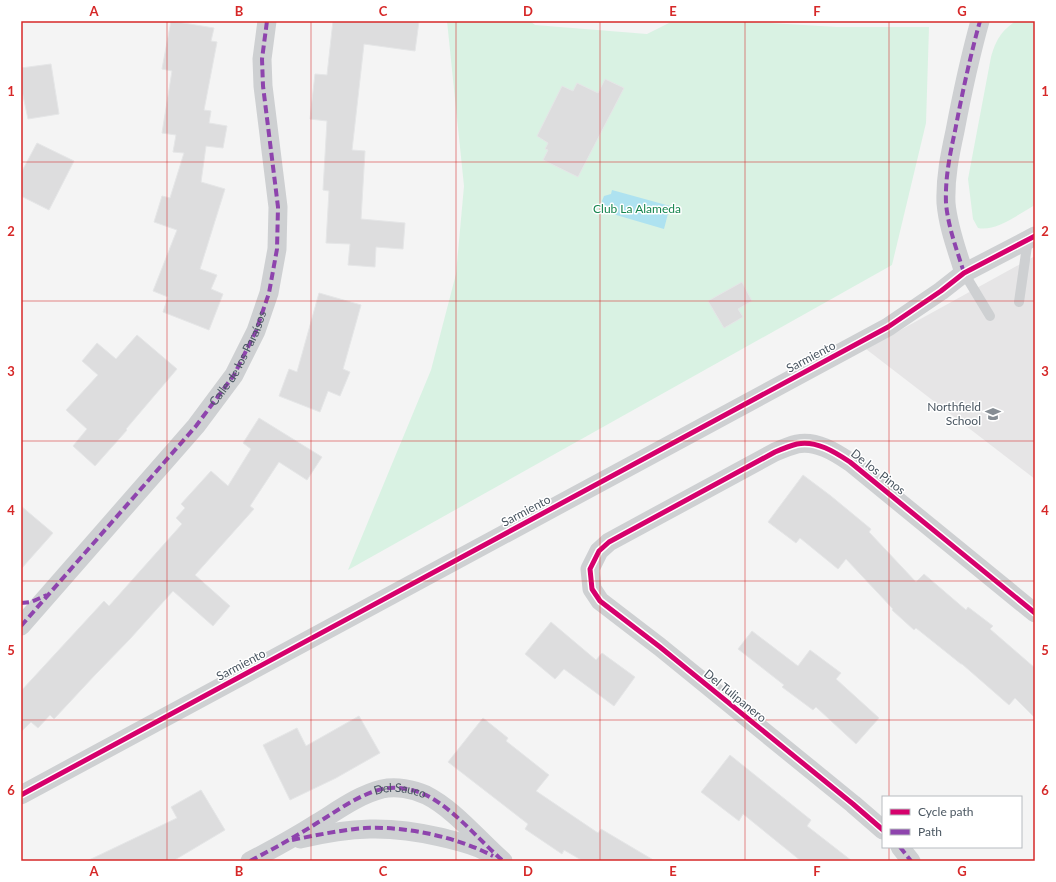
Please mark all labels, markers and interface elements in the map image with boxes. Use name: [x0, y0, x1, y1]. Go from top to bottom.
text: A: [88, 3, 99, 19]
text: B: [235, 3, 244, 19]
text: C: [379, 3, 388, 19]
text: D: [523, 3, 533, 19]
text: E: [669, 3, 677, 19]
text: F: [813, 3, 821, 19]
text: G: [957, 3, 967, 19]
text: 1: [7, 83, 15, 99]
text: 1: [1041, 83, 1049, 99]
park label: Club La Alameda: [593, 201, 681, 216]
text: 2: [7, 223, 15, 239]
text: 2: [1041, 223, 1049, 239]
street label: Calle de los Paraísos: [206, 309, 269, 409]
street label: Sarmiento: [784, 337, 838, 376]
text: 3: [7, 363, 15, 379]
text: 3: [1041, 363, 1049, 379]
place label: Northfield School: [927, 399, 981, 428]
school or university icon: Northfield School: [984, 405, 1002, 423]
street label: De los Pinos: [848, 446, 909, 498]
street label: Sarmiento: [499, 491, 553, 530]
text: 4: [7, 502, 15, 518]
text: 4: [1041, 502, 1049, 518]
text: 5: [7, 642, 15, 658]
text: 5: [1041, 642, 1049, 658]
street label: Sarmiento: [214, 645, 268, 684]
street label: Del Tulipanero: [701, 666, 770, 725]
street label: Del Sauco: [372, 780, 429, 801]
text: 6: [7, 782, 15, 798]
text: 6: [1041, 782, 1049, 798]
legend: [882, 796, 1022, 848]
text: Cycle path: [918, 804, 973, 819]
text: Path: [918, 824, 942, 839]
text: A: [88, 863, 99, 879]
text: B: [235, 863, 244, 879]
text: C: [379, 863, 388, 879]
text: D: [523, 863, 533, 879]
text: E: [669, 863, 677, 879]
text: F: [813, 863, 821, 879]
text: G: [957, 863, 967, 879]

